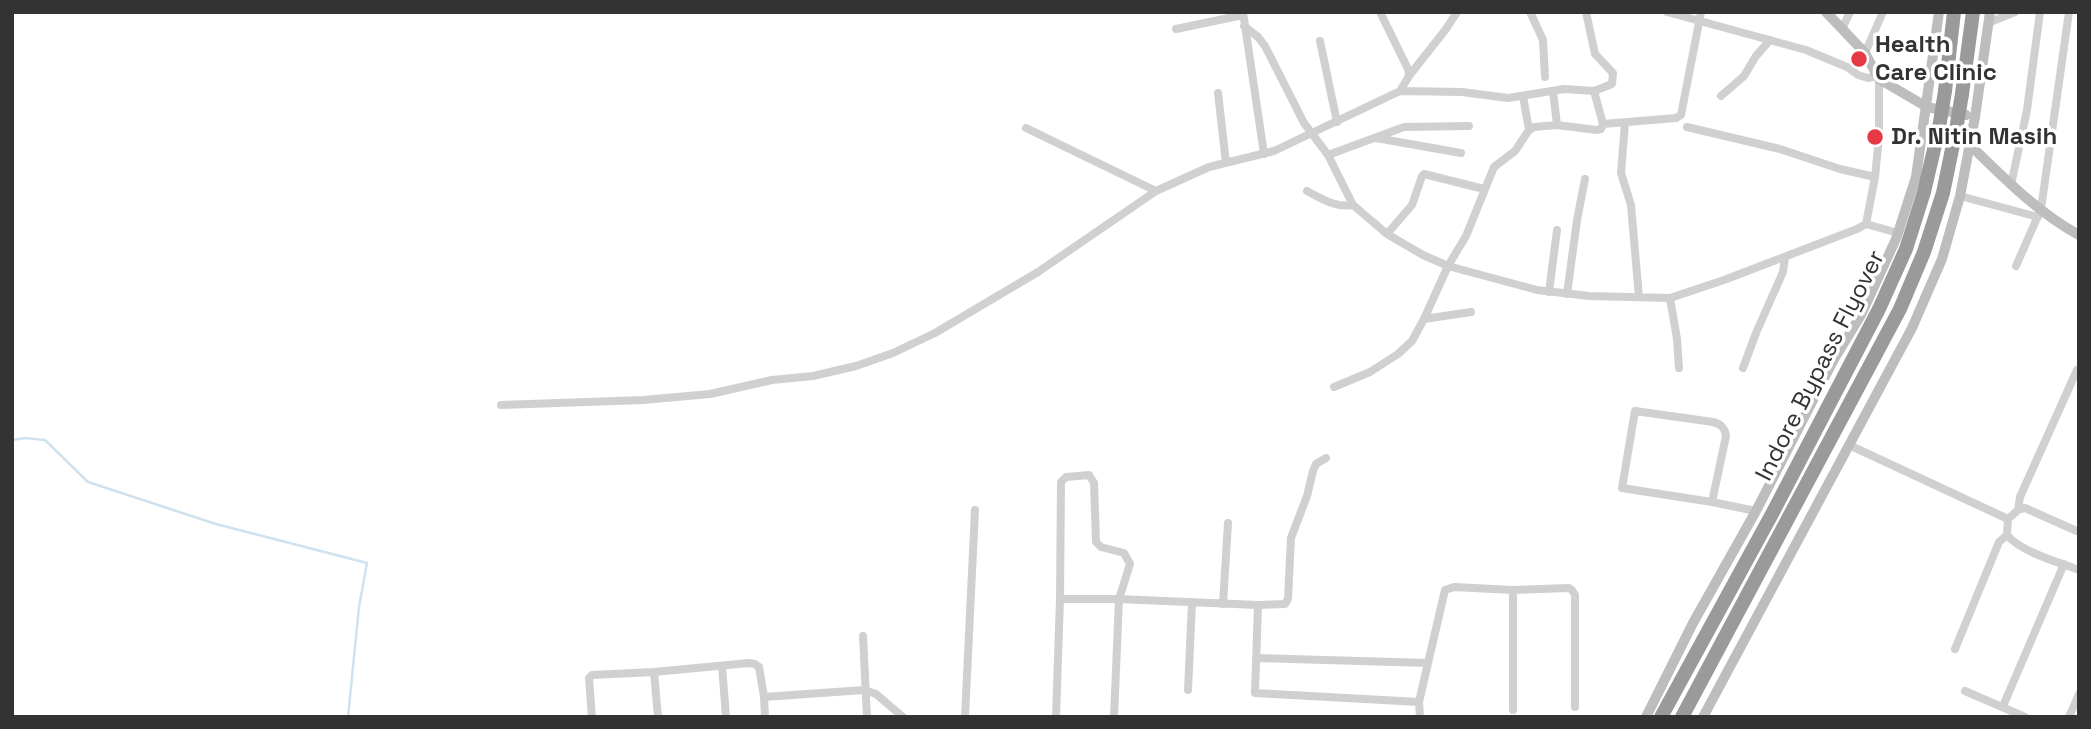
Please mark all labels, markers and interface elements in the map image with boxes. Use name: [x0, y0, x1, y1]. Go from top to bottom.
place label: Health Care Clinic: [1875, 31, 1997, 87]
marker: Health Care Clinic: [1849, 49, 1869, 69]
place label: Dr. Nitin Masih: [1891, 123, 2057, 151]
marker: Dr. Nitin Masih: [1865, 127, 1885, 147]
street label: Indore Bypass Flyover: [1750, 246, 1892, 486]

